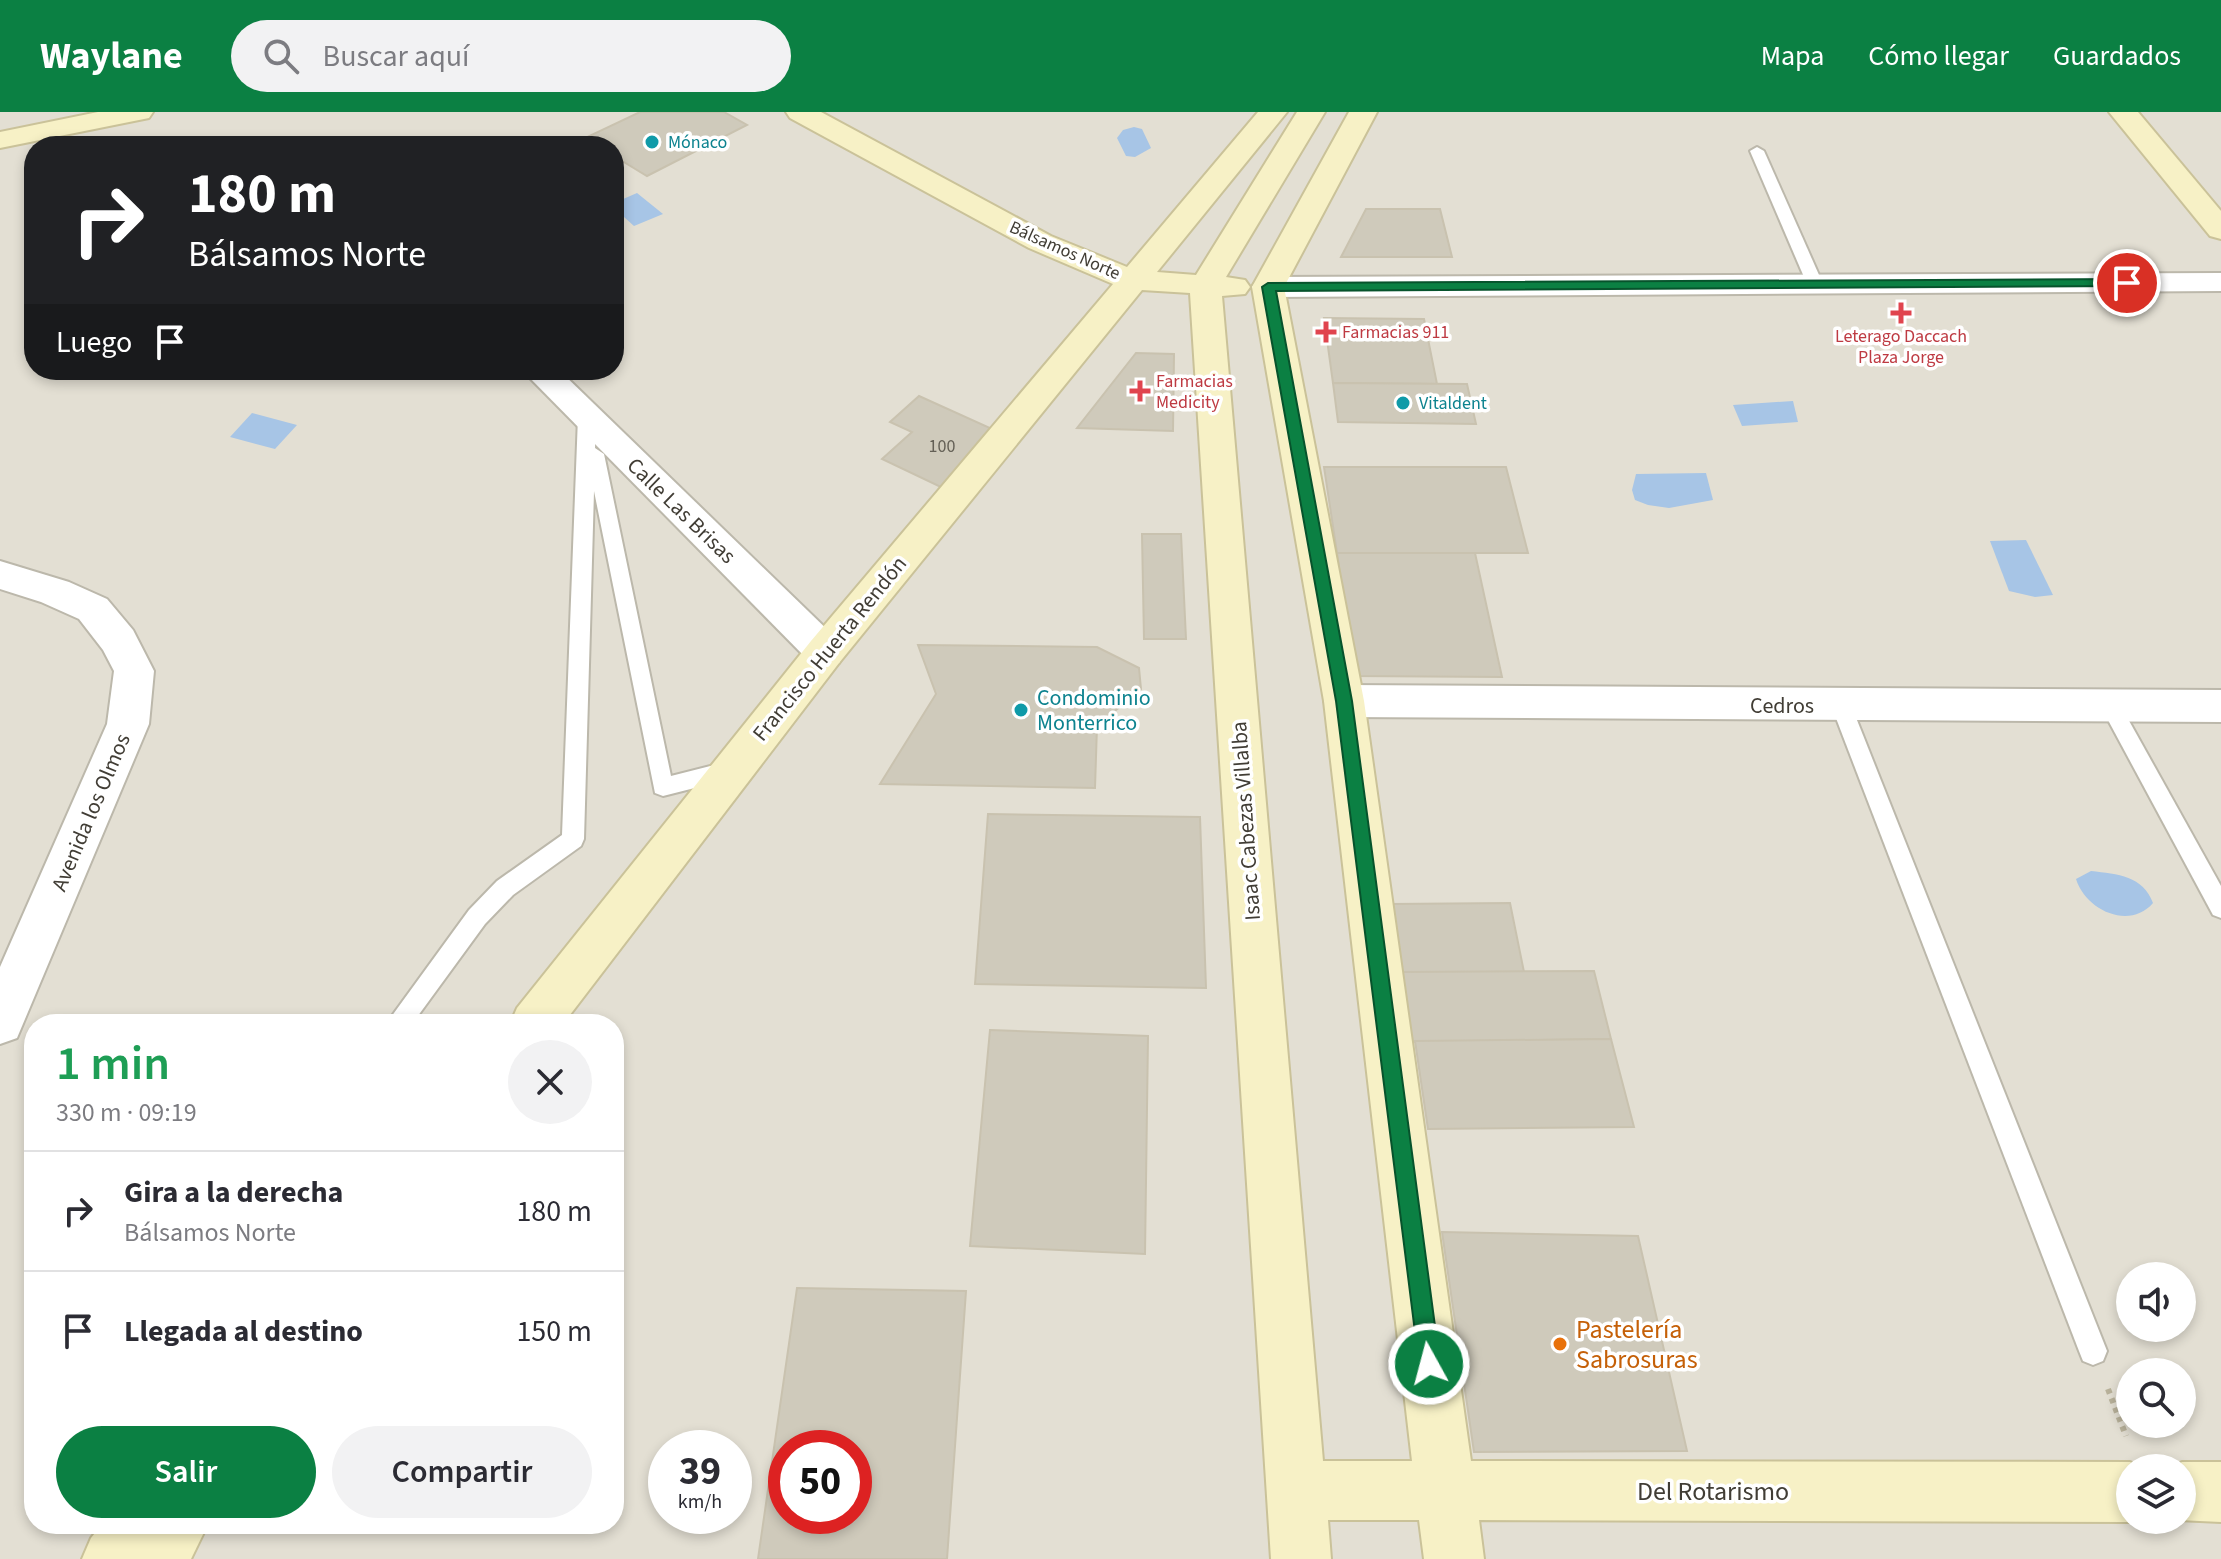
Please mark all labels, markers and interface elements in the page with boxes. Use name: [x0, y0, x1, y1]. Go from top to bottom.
search box: [231, 20, 791, 92]
text: Waylane: [40, 29, 183, 83]
icon: search: [259, 34, 303, 78]
text: Buscar aquí: [323, 35, 470, 78]
text: Mapa: [1761, 36, 1824, 76]
text: Cómo llegar: [1868, 36, 2009, 76]
text: Guardados: [2053, 36, 2181, 76]
place label: Mónaco: [668, 130, 727, 155]
marker: Mónaco: [643, 133, 661, 151]
text: 180 m: [188, 155, 336, 234]
icon: right: [56, 168, 160, 272]
street label: Bálsamos Norte: [1005, 215, 1124, 286]
text: Bálsamos Norte: [188, 229, 426, 280]
pin: [2093, 249, 2161, 317]
icon: arrive: [2105, 261, 2149, 305]
marker: Leterago Daccach Plaza Jorge: [1892, 304, 1910, 322]
icon: arrive: [148, 320, 192, 364]
place label: Farmacias 911: [1342, 320, 1449, 345]
text: Luego: [56, 321, 132, 364]
marker: Farmacias 911: [1317, 323, 1335, 341]
place label: Leterago Daccach Plaza Jorge: [1835, 324, 1967, 370]
place label: Farmacias Medicity: [1156, 369, 1233, 415]
marker: Farmacias Medicity: [1131, 382, 1149, 400]
place label: Vitaldent: [1419, 391, 1487, 416]
marker: Vitaldent: [1394, 394, 1412, 412]
house number: 100: [929, 434, 955, 459]
street label: Calle Las Brisas: [619, 450, 743, 571]
street label: Francisco Huerta Rendón: [745, 549, 915, 748]
place label: Condominio Monterrico: [1037, 682, 1151, 739]
street label: Cedros: [1750, 690, 1814, 722]
marker: Condominio Monterrico: [1012, 701, 1030, 719]
street label: Isaac Cabezas Villalba: [1223, 720, 1269, 922]
street label: Avenida los Olmos: [43, 729, 139, 896]
text: 1 min: [56, 1030, 170, 1098]
button: close: [508, 1040, 592, 1124]
text: 330 m · 09:19: [56, 1094, 197, 1131]
text: Gira a la derecha: [124, 1171, 343, 1214]
icon: right: [56, 1189, 100, 1233]
text: 180 m: [516, 1190, 592, 1233]
text: Bálsamos Norte: [124, 1214, 296, 1251]
map controls: [2116, 1262, 2196, 1534]
button: sound: [2116, 1262, 2196, 1342]
icon: arrive: [56, 1309, 100, 1353]
text: Llegada al destino: [124, 1310, 363, 1353]
text: 150 m: [516, 1310, 592, 1353]
place label: Pastelería Sabrosuras: [1576, 1311, 1698, 1378]
position arrow: [1387, 1322, 1471, 1406]
marker: Pastelería Sabrosuras: [1551, 1335, 1569, 1353]
button: search: [2116, 1358, 2196, 1438]
button: Salir: [56, 1426, 316, 1518]
button: Compartir: [332, 1426, 592, 1518]
speed limit sign: 50: [768, 1430, 872, 1534]
text: 39: [679, 1443, 721, 1500]
button: layers: [2116, 1454, 2196, 1534]
street label: Del Rotarismo: [1637, 1473, 1789, 1510]
text: km/h: [678, 1488, 722, 1516]

